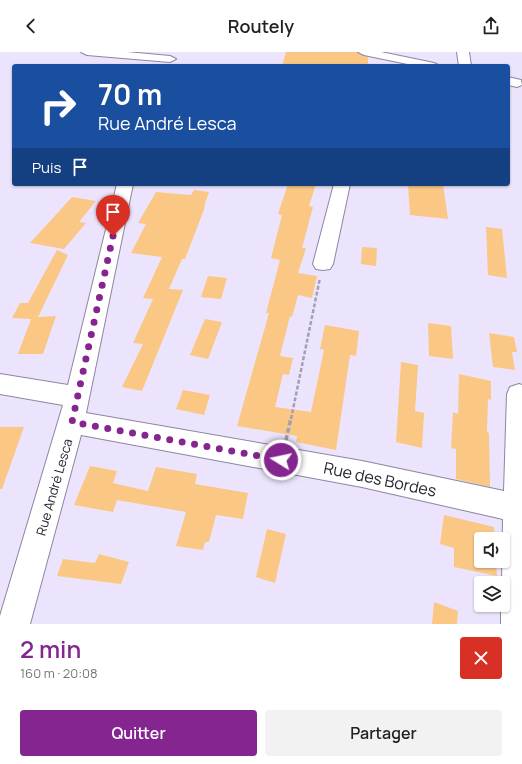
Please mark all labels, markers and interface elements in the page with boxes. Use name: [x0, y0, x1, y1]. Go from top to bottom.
text: Routely: [228, 14, 294, 38]
icon: back: [20, 15, 42, 37]
icon: share: [480, 15, 502, 37]
text: 70 m: [98, 75, 162, 113]
icon: right: [32, 80, 84, 132]
text: Rue André Lesca: [98, 111, 237, 135]
icon: arrive: [69, 156, 91, 178]
text: Puis: [32, 157, 61, 178]
pin: [96, 195, 130, 236]
icon: arrive: [102, 201, 124, 223]
street label: Rue André Lesca: [32, 436, 76, 538]
position arrow: [260, 439, 302, 481]
street label: Rue des Bordes: [322, 456, 438, 502]
map controls: [474, 532, 510, 612]
button: sound: [474, 532, 510, 568]
button: layers: [474, 576, 510, 612]
text: 2 min: [20, 632, 81, 665]
button: close: [460, 637, 502, 679]
text: 160 m · 20:08: [20, 664, 98, 682]
button: Quitter: [20, 710, 257, 756]
button: Partager: [265, 710, 502, 756]

